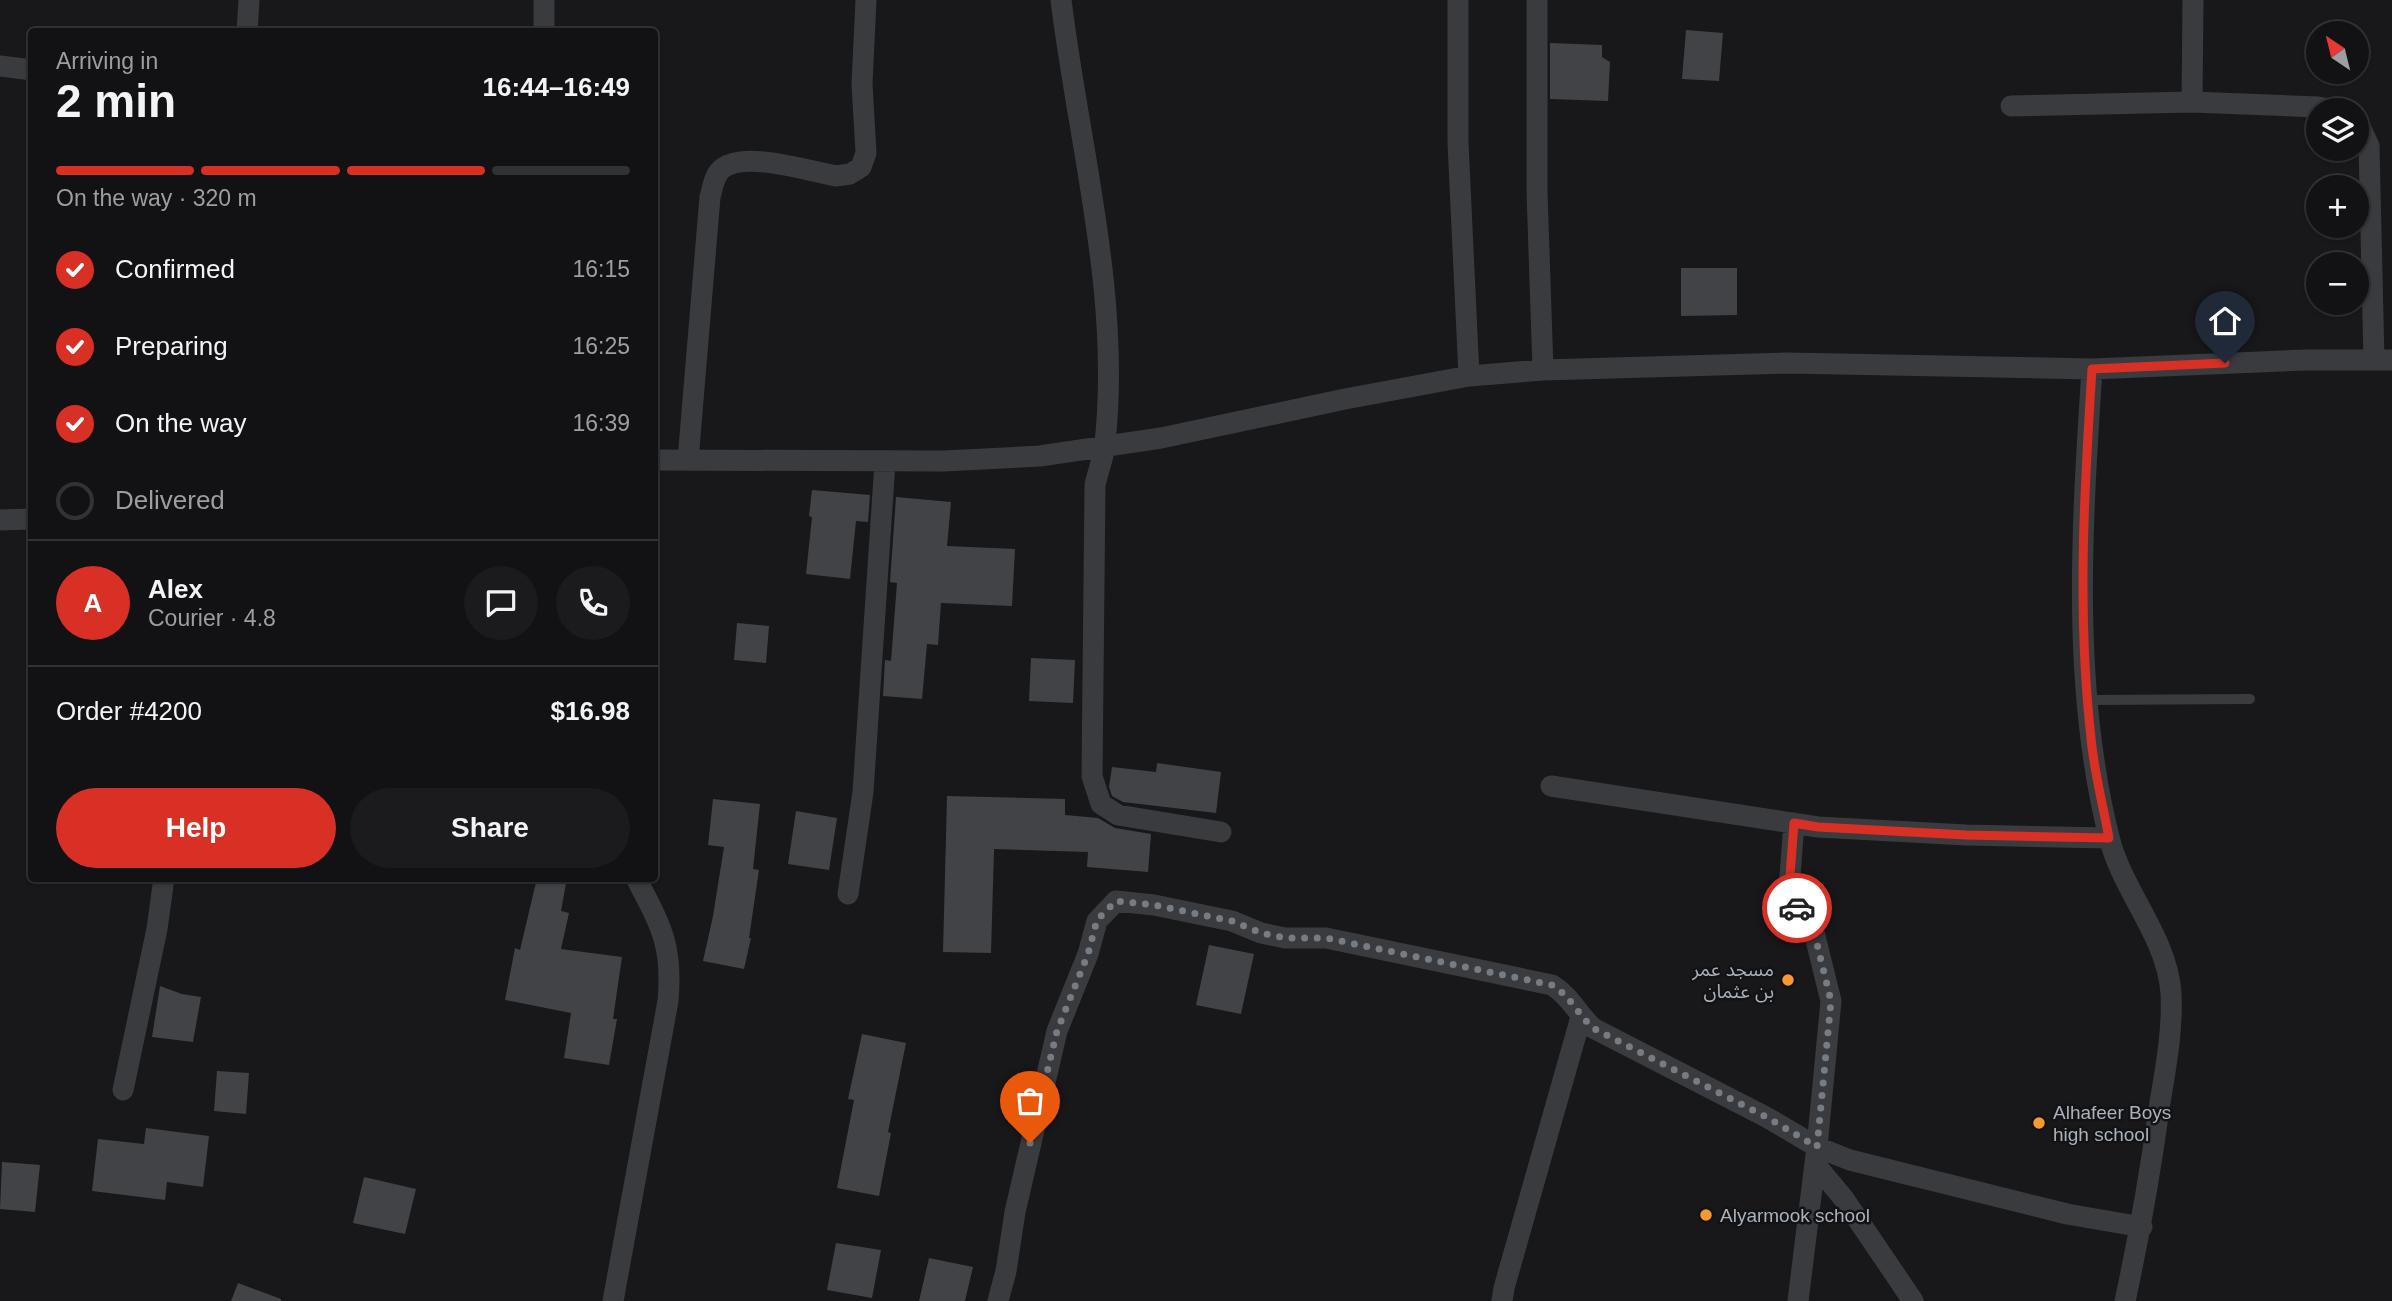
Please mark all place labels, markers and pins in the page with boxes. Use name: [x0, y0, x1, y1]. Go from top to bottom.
pin: [2195, 291, 2255, 363]
place label: مسجد عمر بن عثمان: [1691, 959, 1774, 1003]
marker: مسجد عمر بن عثمان: [1780, 972, 1796, 988]
pin: [1000, 1071, 1060, 1143]
place label: Alhafeer Boys high school: [2053, 1102, 2171, 1145]
marker: Alhafeer Boys high school: [2031, 1115, 2047, 1131]
place label: Alyarmook school: [1720, 1205, 1870, 1226]
marker: Alyarmook school: [1698, 1207, 1714, 1223]

